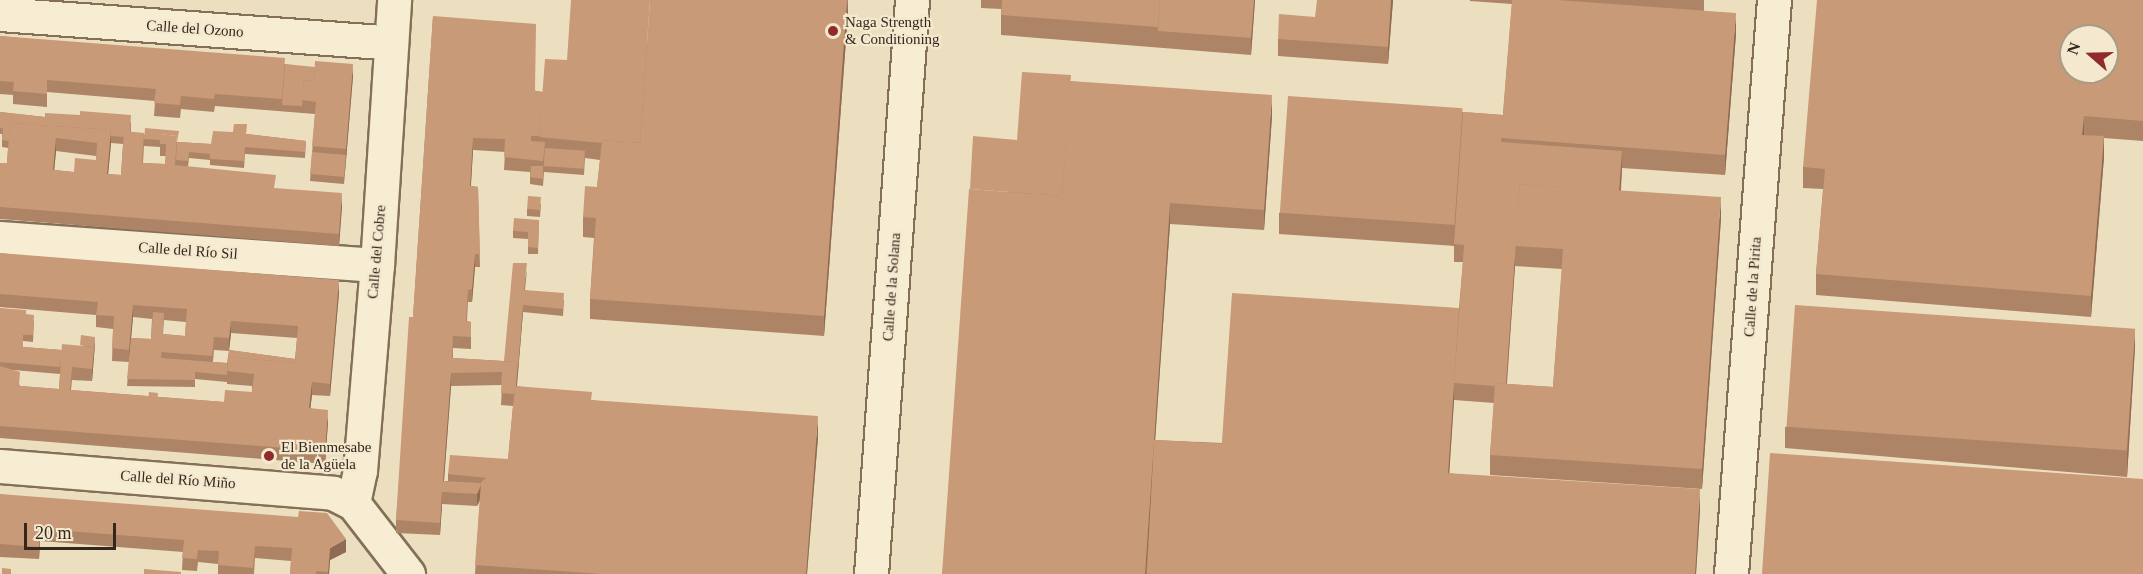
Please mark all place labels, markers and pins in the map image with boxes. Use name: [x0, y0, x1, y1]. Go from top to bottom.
place label: Naga Strength & Conditioning: [845, 13, 940, 48]
marker: Naga Strength & Conditioning: [826, 24, 840, 38]
place label: El Bienmesabe de la Agüela: [281, 438, 371, 473]
marker: El Bienmesabe de la Agüela: [262, 449, 276, 463]

